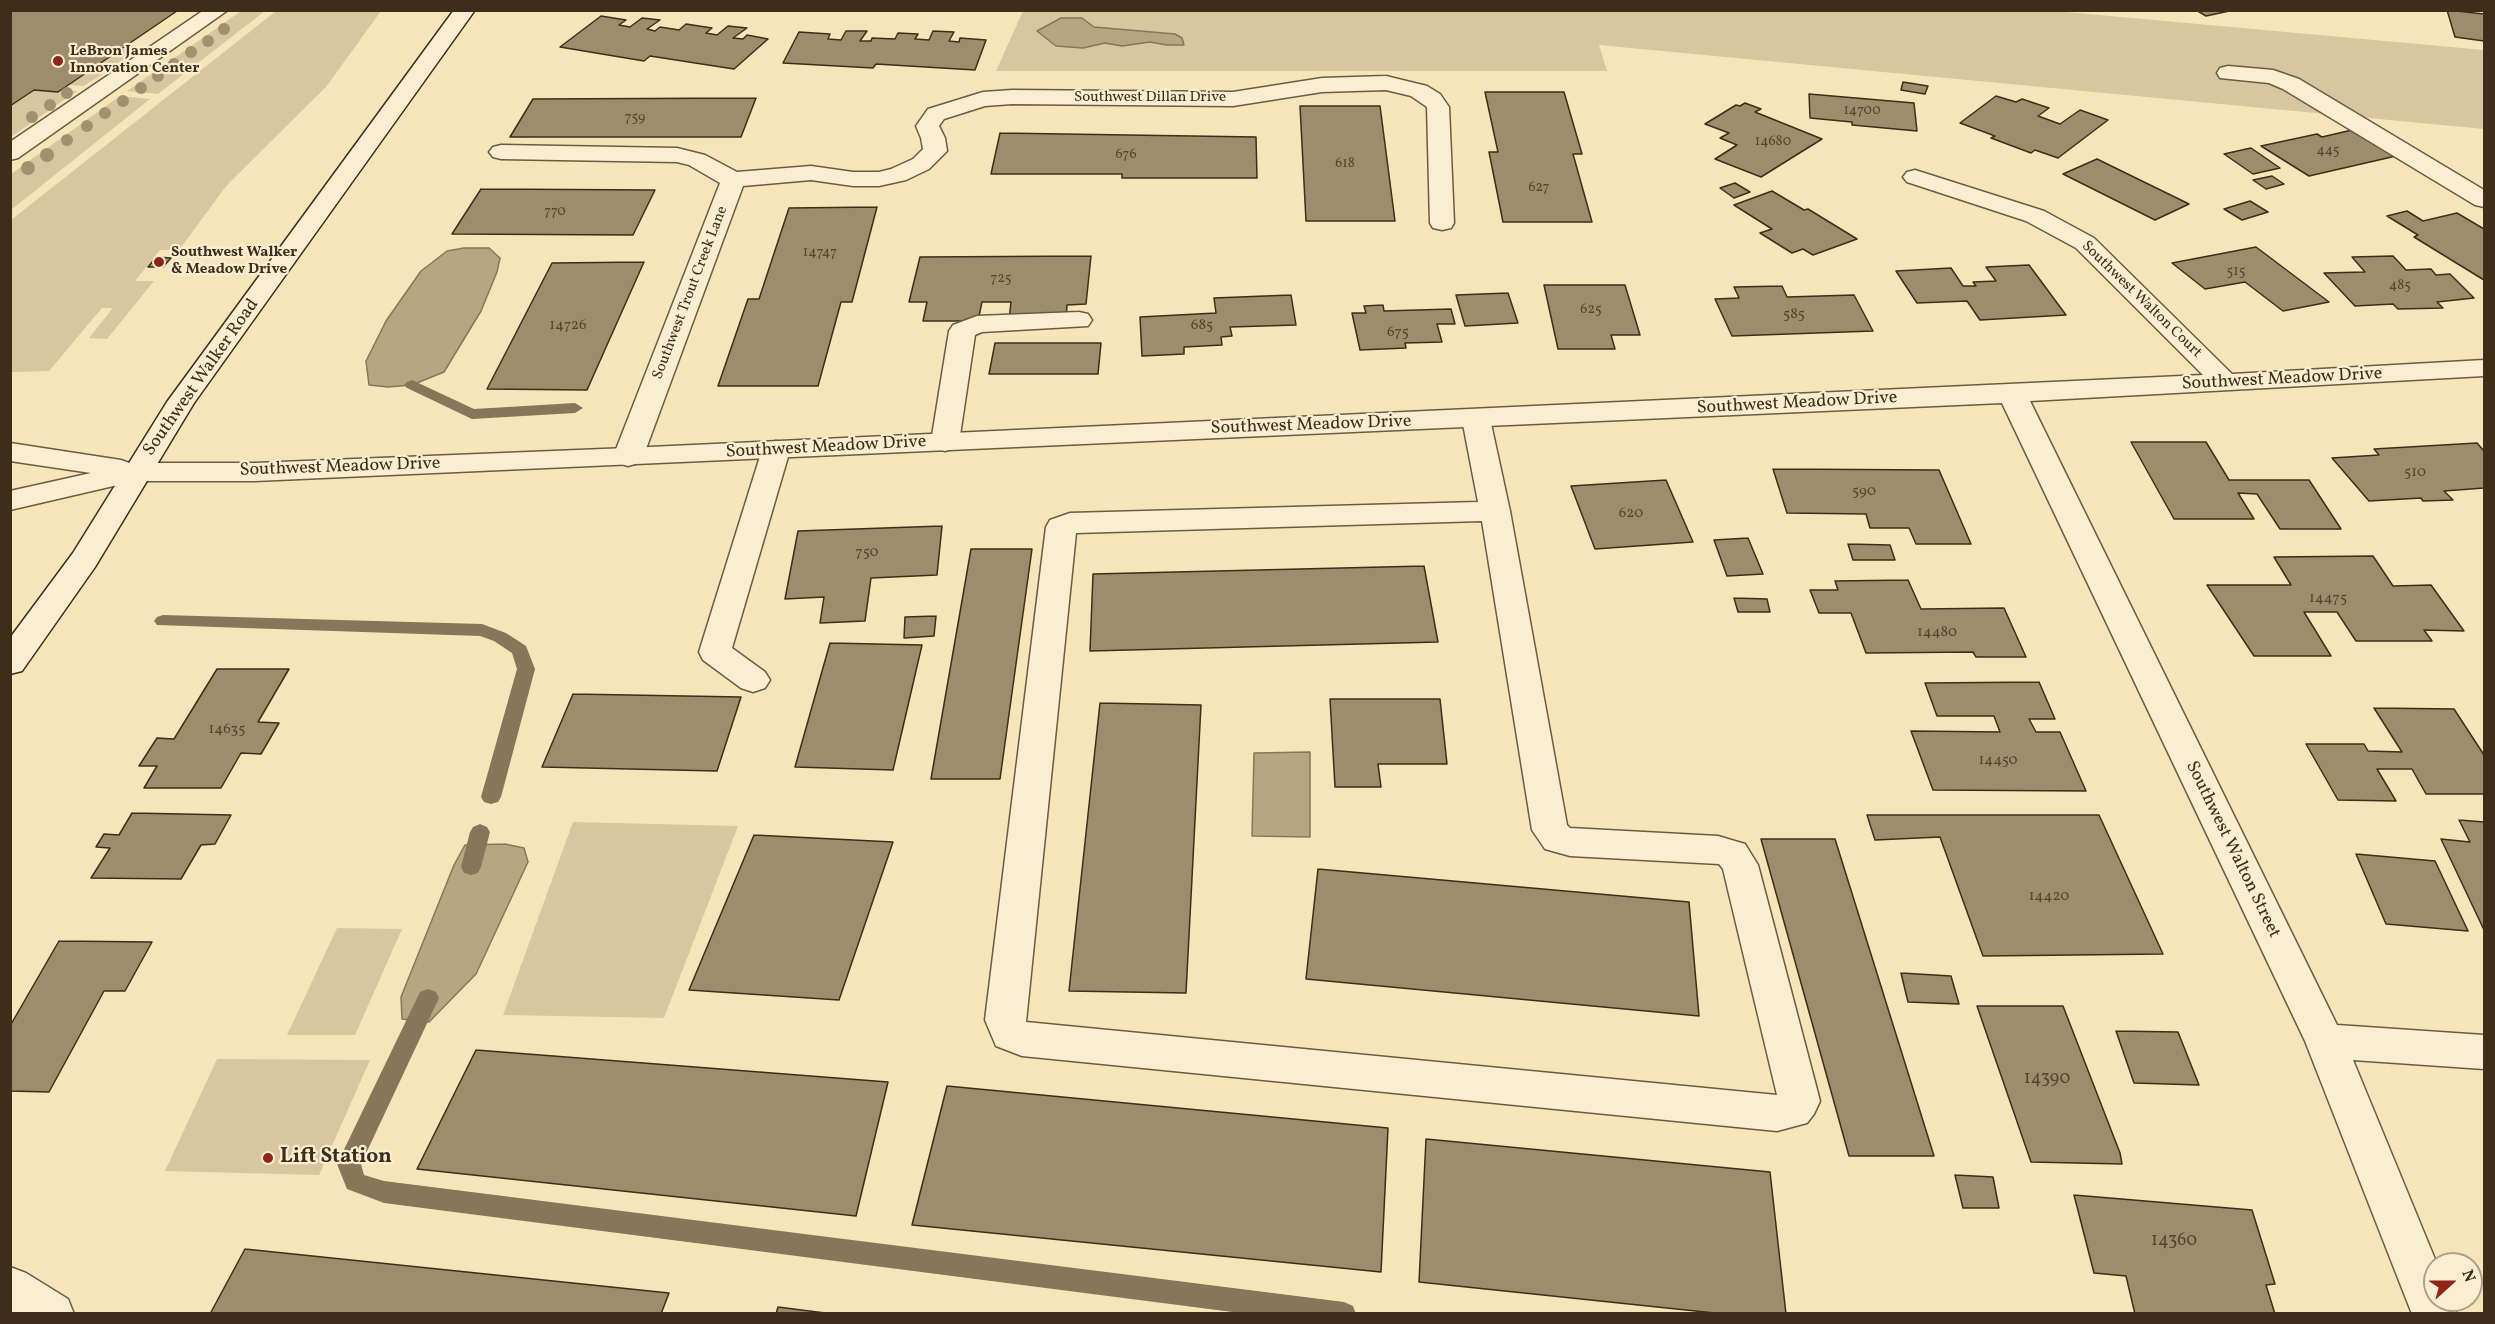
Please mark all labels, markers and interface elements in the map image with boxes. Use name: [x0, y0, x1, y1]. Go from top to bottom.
place label: LeBron James Innovation Center: [70, 43, 199, 78]
marker: LeBron James Innovation Center: [51, 54, 65, 68]
street label: Southwest Dillan Drive: [1074, 89, 1226, 107]
house number: 14700: [1843, 103, 1881, 119]
house number: 759: [625, 110, 645, 126]
house number: 14680: [1755, 134, 1791, 150]
house number: 445: [2316, 143, 2340, 159]
house number: 676: [1116, 147, 1136, 163]
house number: 618: [1335, 156, 1355, 172]
house number: 627: [1528, 180, 1550, 196]
house number: 770: [544, 204, 566, 220]
street label: Southwest Trout Creek Lane: [650, 204, 732, 382]
street label: Southwest Walton Court: [2077, 238, 2205, 362]
place label: Southwest Walker & Meadow Drive: [171, 244, 297, 279]
house number: 14747: [803, 245, 837, 261]
marker: Southwest Walker & Meadow Drive: [152, 255, 166, 269]
house number: 515: [2227, 264, 2245, 280]
house number: 725: [991, 271, 1011, 287]
house number: 485: [2389, 278, 2411, 294]
street label: Southwest Walker Road: [140, 295, 264, 461]
house number: 625: [1580, 302, 1602, 318]
house number: 585: [1783, 306, 1805, 324]
house number: 14726: [549, 317, 587, 335]
house number: 685: [1191, 317, 1213, 335]
house number: 675: [1387, 324, 1409, 342]
street label: Southwest Meadow Drive: [2181, 364, 2383, 396]
street label: Southwest Meadow Drive: [1696, 388, 1898, 420]
street label: Southwest Meadow Drive: [1210, 412, 1412, 440]
street label: Southwest Meadow Drive: [725, 432, 927, 464]
street label: Southwest Meadow Drive: [239, 454, 441, 482]
house number: 510: [2404, 464, 2426, 482]
house number: 590: [1852, 483, 1876, 501]
house number: 620: [1619, 505, 1643, 523]
house number: 750: [855, 544, 879, 562]
house number: 14475: [2309, 590, 2347, 608]
house number: 14480: [1917, 624, 1957, 642]
house number: 14635: [209, 721, 245, 739]
house number: 14450: [1978, 752, 2018, 770]
street label: Southwest Walton Street: [2180, 758, 2284, 942]
house number: 14420: [2029, 888, 2069, 906]
house number: 14390: [2024, 1069, 2070, 1091]
place label: Lift Station: [280, 1145, 392, 1171]
marker: Lift Station: [261, 1151, 275, 1165]
house number: 14360: [2151, 1231, 2197, 1253]
north arrow: [2423, 1252, 2483, 1312]
text: N: [2456, 1267, 2480, 1286]

